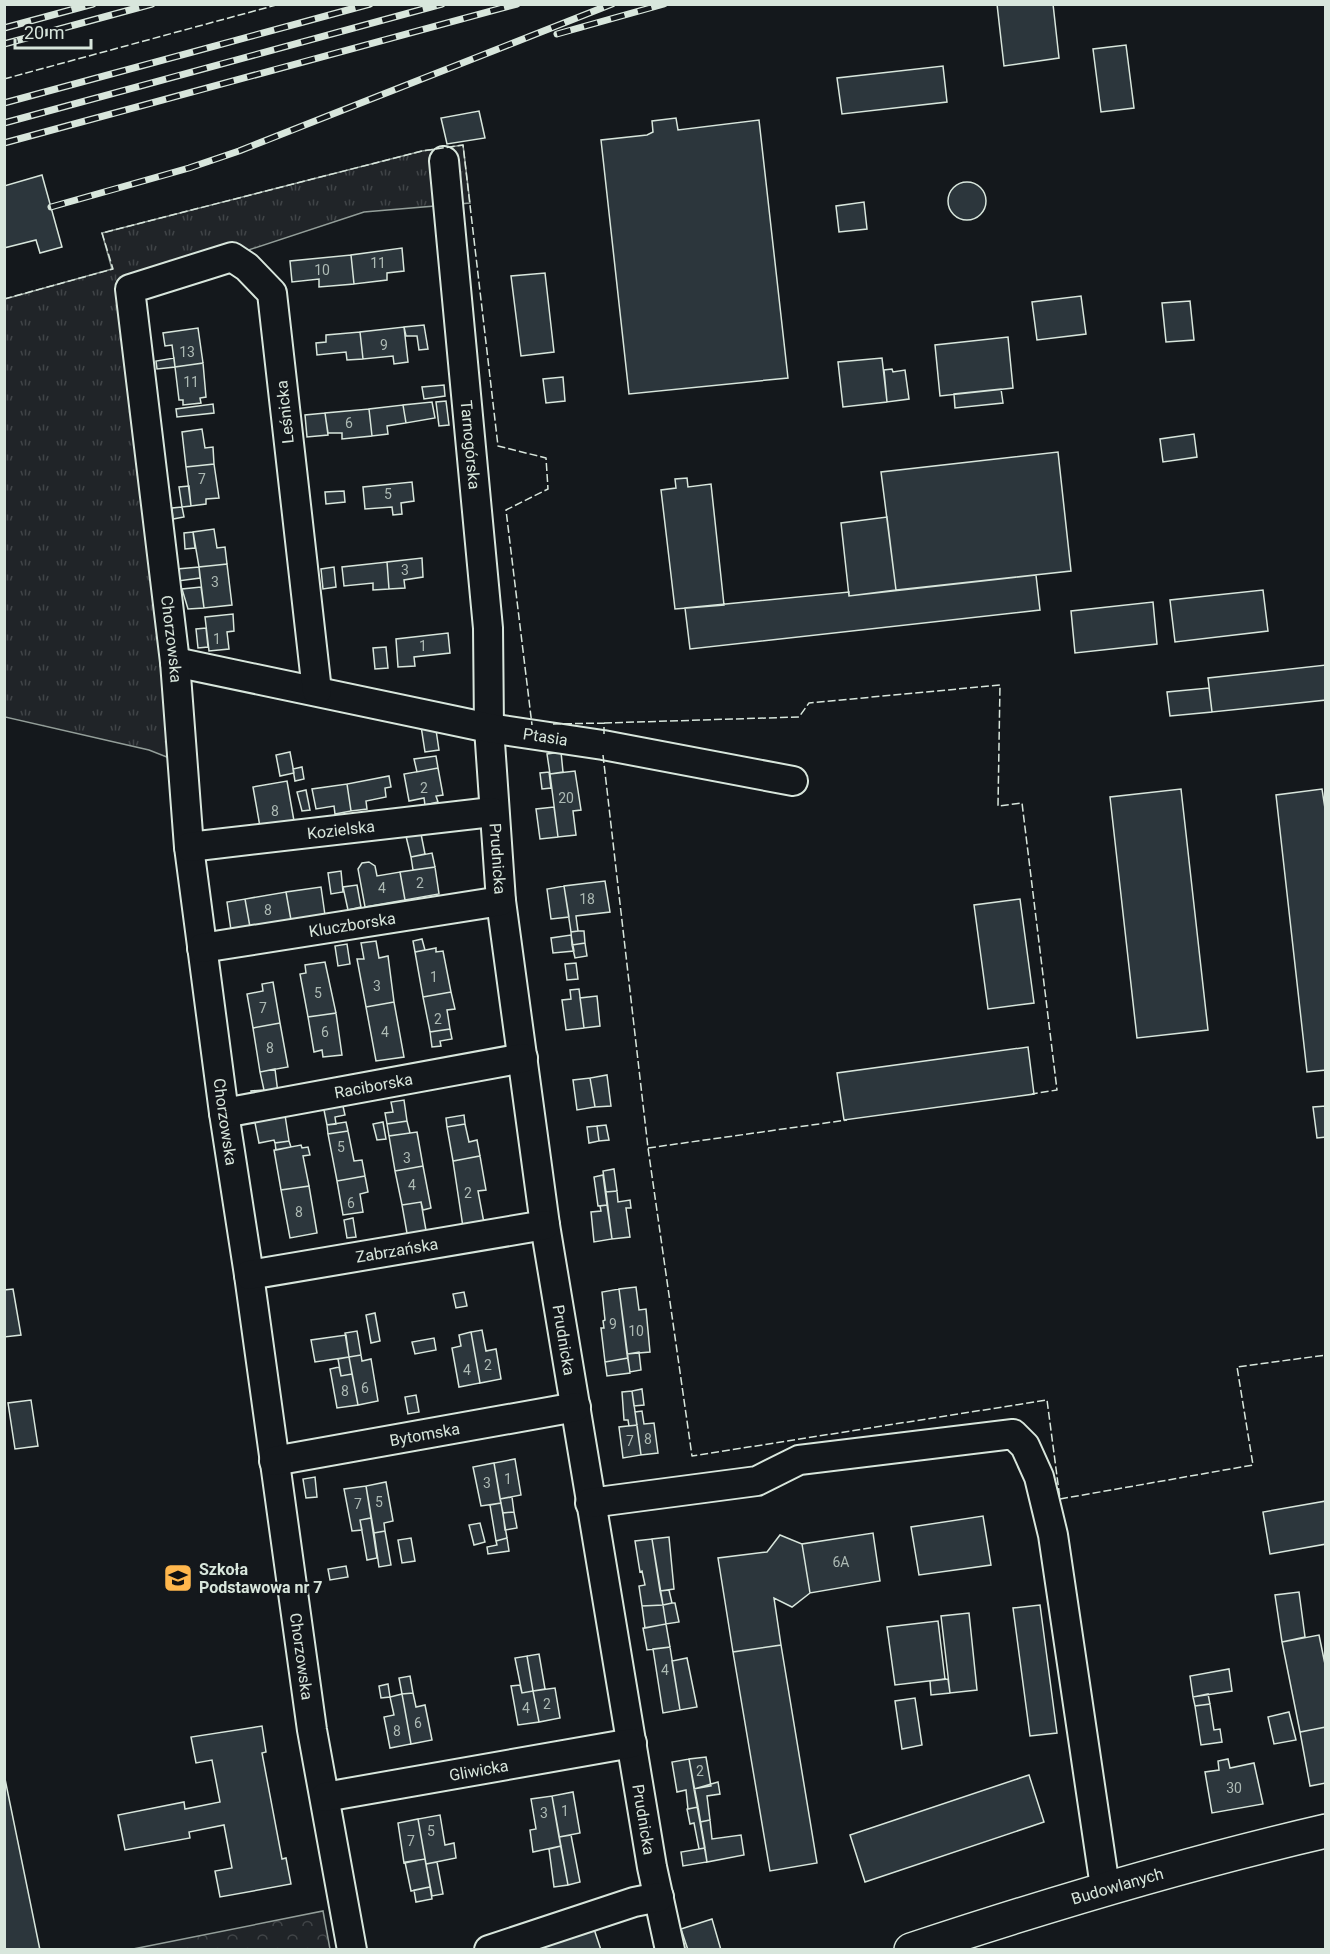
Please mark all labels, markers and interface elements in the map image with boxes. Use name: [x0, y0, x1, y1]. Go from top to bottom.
scale bar: [15, 12, 92, 50]
text: 20 m: [24, 22, 64, 43]
house number: 11: [370, 255, 386, 271]
house number: 10: [314, 262, 330, 278]
house number: 9: [380, 337, 388, 353]
house number: 13: [179, 344, 195, 360]
house number: 11: [183, 374, 199, 390]
street label: Leśnicka: [272, 380, 298, 444]
street label: Tarnogórska: [457, 399, 484, 490]
house number: 6: [345, 415, 353, 431]
house number: 7: [198, 471, 206, 487]
house number: 5: [384, 486, 392, 502]
house number: 3: [401, 562, 409, 578]
house number: 3: [211, 574, 219, 590]
street label: Chorzowska: [158, 594, 186, 683]
house number: 1: [213, 631, 221, 647]
house number: 1: [419, 638, 427, 654]
street label: Ptasia: [522, 724, 569, 749]
house number: 2: [420, 780, 428, 796]
house number: 20: [558, 790, 574, 806]
house number: 8: [271, 803, 279, 819]
street label: Kozielska: [306, 816, 376, 843]
street label: Prudnicka: [486, 822, 510, 895]
house number: 2: [416, 875, 424, 891]
house number: 4: [378, 880, 386, 896]
house number: 18: [579, 891, 595, 907]
house number: 8: [264, 902, 272, 918]
street label: Kluczborska: [307, 908, 397, 941]
house number: 1: [430, 969, 438, 985]
house number: 3: [373, 978, 381, 994]
house number: 5: [314, 985, 322, 1001]
house number: 7: [259, 1000, 267, 1016]
house number: 2: [434, 1011, 442, 1027]
house number: 6: [321, 1024, 329, 1040]
house number: 4: [381, 1024, 389, 1040]
house number: 8: [266, 1040, 274, 1056]
street label: Raciborska: [333, 1069, 414, 1102]
street label: Chorzowska: [210, 1077, 241, 1167]
house number: 5: [337, 1139, 345, 1155]
house number: 3: [403, 1150, 411, 1166]
house number: 4: [408, 1177, 416, 1193]
house number: 2: [464, 1185, 472, 1201]
house number: 6: [347, 1195, 355, 1211]
house number: 8: [295, 1204, 303, 1220]
street label: Zabrzańska: [354, 1234, 440, 1266]
street label: Prudnicka: [549, 1303, 579, 1377]
house number: 9: [609, 1316, 617, 1332]
house number: 10: [628, 1323, 644, 1339]
house number: 2: [484, 1357, 492, 1373]
house number: 4: [463, 1362, 471, 1378]
house number: 6: [361, 1380, 369, 1396]
house number: 8: [341, 1383, 349, 1399]
street label: Bytomska: [388, 1418, 461, 1450]
house number: 8: [644, 1431, 652, 1447]
house number: 7: [626, 1433, 634, 1449]
house number: 1: [504, 1471, 512, 1487]
house number: 3: [483, 1475, 491, 1491]
house number: 5: [375, 1494, 383, 1510]
house number: 7: [354, 1496, 362, 1512]
house number: 6A: [832, 1554, 850, 1570]
place label: Szkoła Podstawowa nr 7: [199, 1560, 323, 1597]
school or university icon: Szkoła Podstawowa nr 7: [162, 1562, 194, 1594]
street label: Chorzowska: [286, 1612, 317, 1701]
house number: 4: [661, 1662, 669, 1678]
house number: 2: [543, 1696, 551, 1712]
house number: 4: [522, 1700, 530, 1716]
house number: 6: [414, 1715, 422, 1731]
house number: 8: [393, 1723, 401, 1739]
street label: Gliwicka: [448, 1755, 510, 1785]
house number: 2: [696, 1763, 704, 1779]
house number: 30: [1226, 1780, 1242, 1796]
street label: Prudnicka: [629, 1783, 659, 1856]
house number: 1: [561, 1803, 569, 1819]
house number: 3: [540, 1805, 548, 1821]
house number: 5: [427, 1823, 435, 1839]
house number: 7: [407, 1833, 415, 1849]
street label: Budowlanych: [1069, 1863, 1165, 1908]

